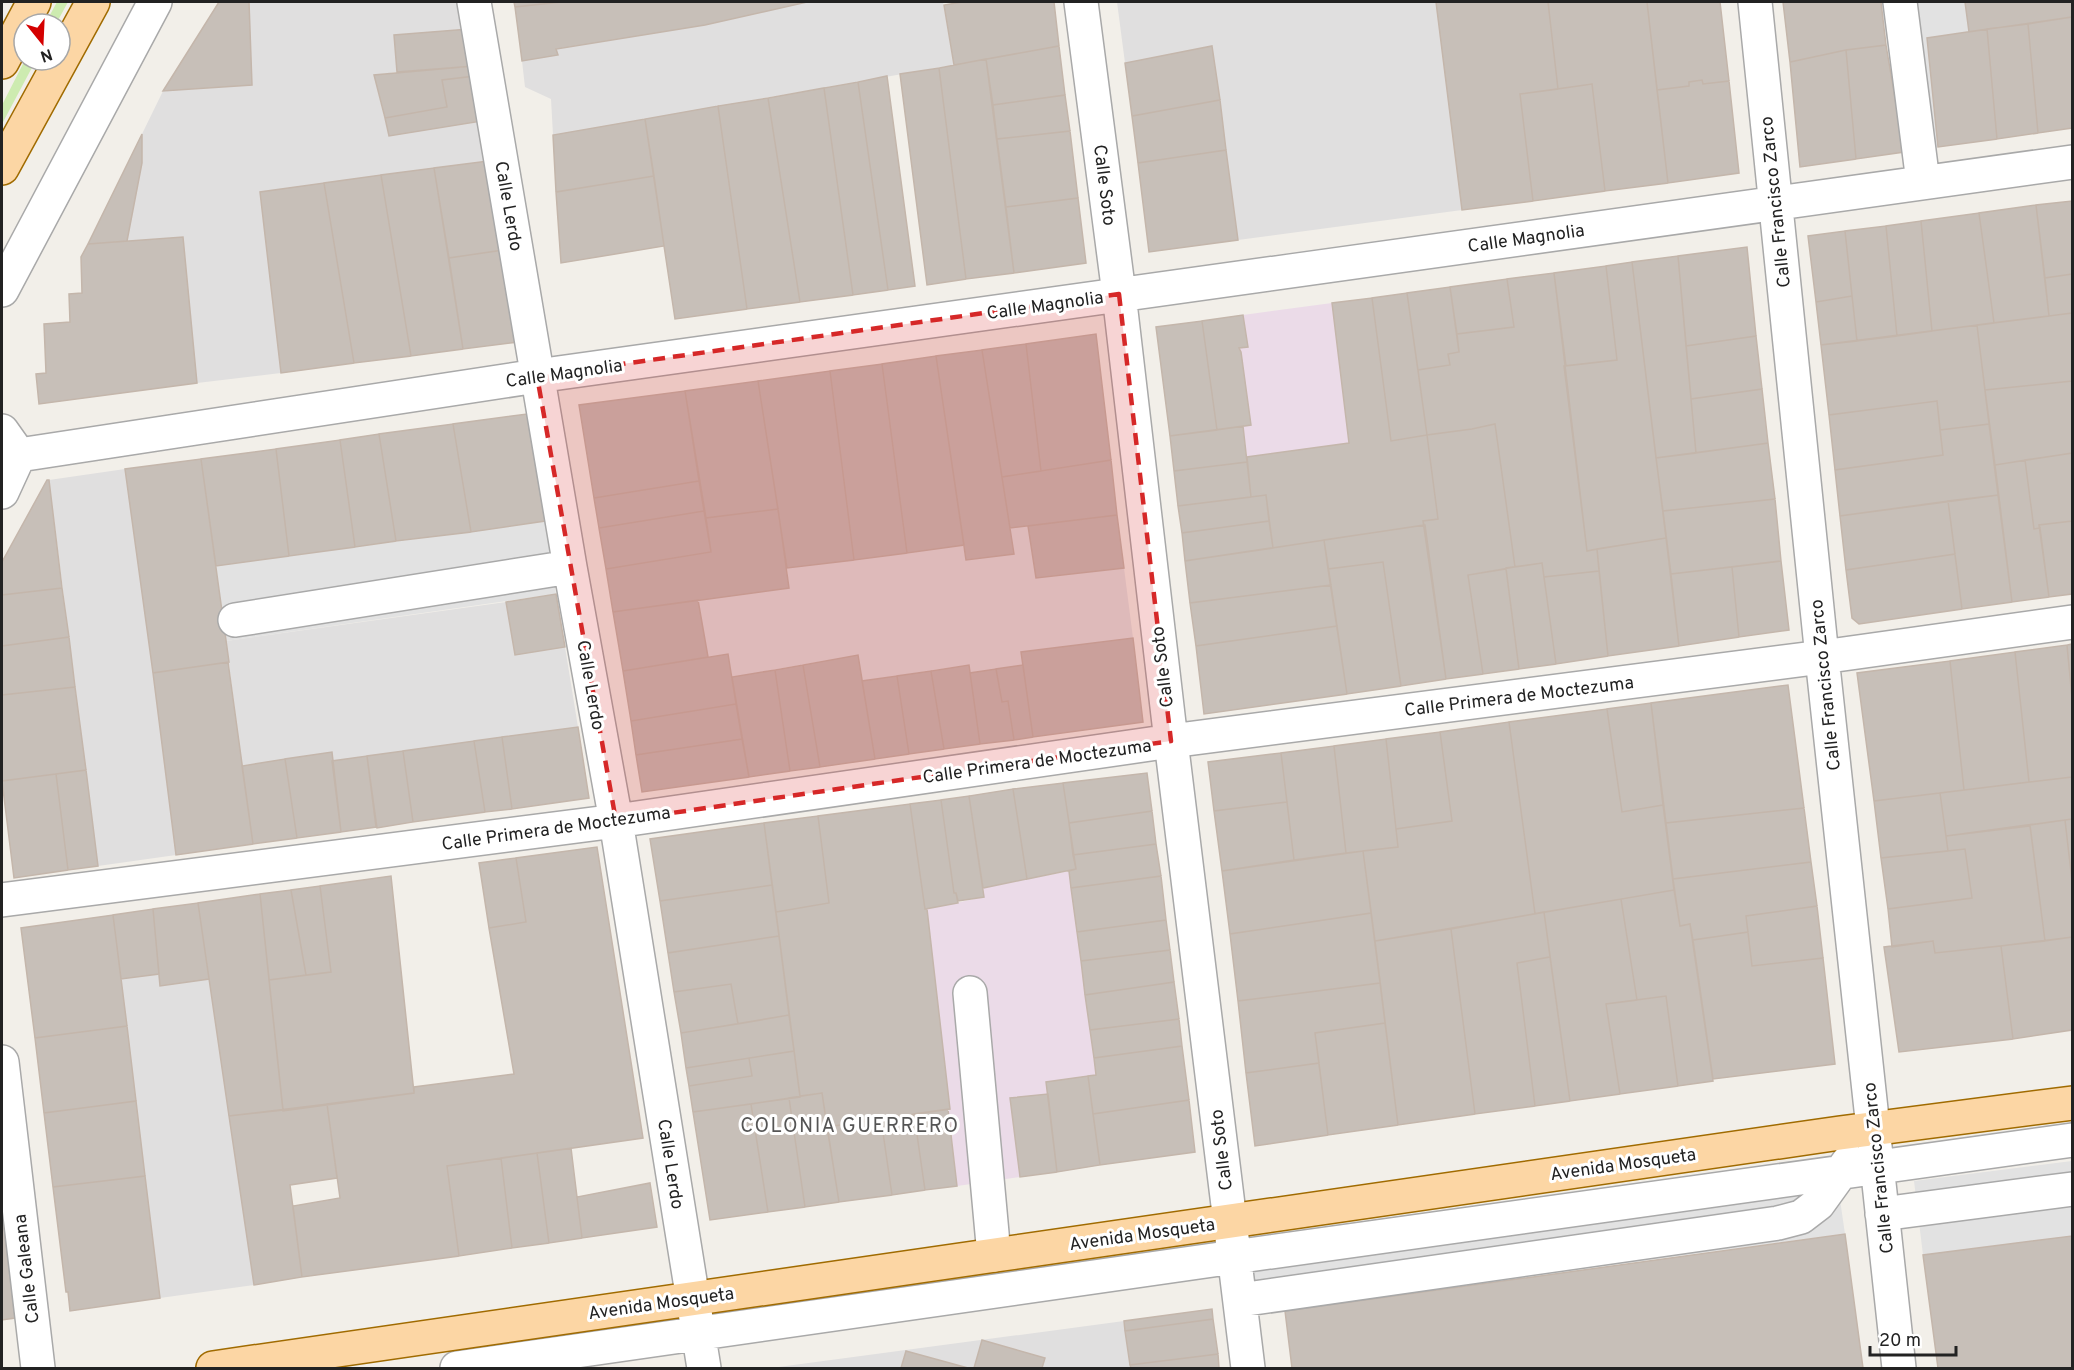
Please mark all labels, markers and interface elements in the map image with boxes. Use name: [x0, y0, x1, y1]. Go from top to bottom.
north arrow: [12, 12, 72, 72]
text: N: [37, 43, 55, 66]
street label: Calle Francisco Zarco: [1756, 115, 1797, 289]
street label: Calle Soto: [1087, 143, 1120, 227]
street label: Calle Lerdo: [488, 159, 527, 253]
street label: Calle Magnolia: [1466, 220, 1586, 259]
street label: Calle Magnolia: [985, 287, 1105, 326]
street label: Calle Magnolia: [504, 355, 624, 394]
street label: Calle Francisco Zarco: [1806, 598, 1847, 772]
street label: Calle Soto: [1147, 625, 1180, 709]
street label: Calle Lerdo: [570, 638, 609, 732]
street label: Calle Primera de Moctezuma: [1403, 672, 1635, 723]
street label: Calle Primera de Moctezuma: [921, 735, 1153, 790]
street label: Calle Primera de Moctezuma: [440, 802, 672, 857]
street label: Calle Francisco Zarco: [1859, 1081, 1900, 1255]
street label: Calle Soto: [1206, 1108, 1239, 1192]
district label: COLONIA GUERRERO: [740, 1114, 960, 1140]
street label: Calle Lerdo: [651, 1117, 688, 1211]
street label: Avenida Mosqueta: [1549, 1144, 1698, 1187]
street label: Calle Galeana: [9, 1213, 46, 1325]
street label: Avenida Mosqueta: [1068, 1214, 1217, 1257]
street label: Avenida Mosqueta: [587, 1283, 736, 1326]
scale bar: [1870, 1319, 1956, 1357]
text: 20 m: [1879, 1330, 1921, 1353]

